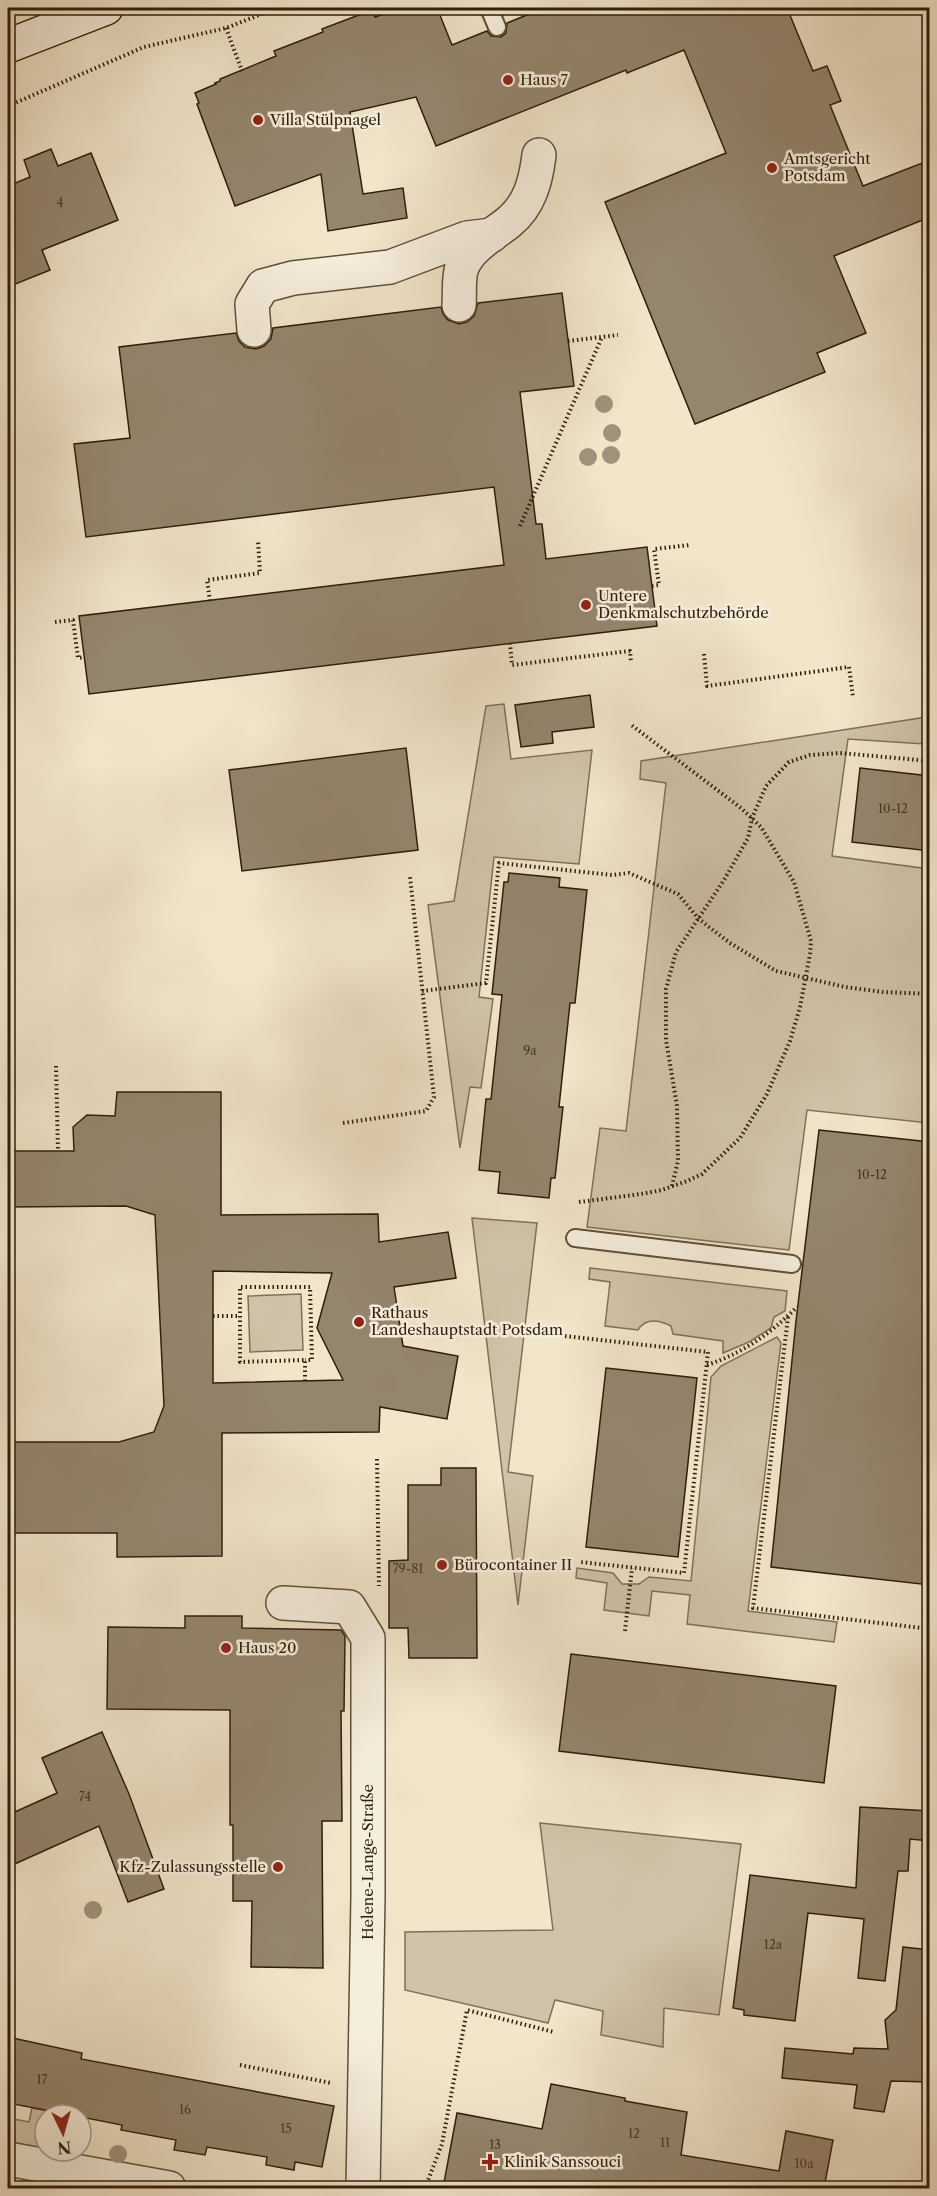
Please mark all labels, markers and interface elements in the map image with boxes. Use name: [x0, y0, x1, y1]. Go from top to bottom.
place label: Haus 7: [520, 70, 568, 89]
marker: Haus 7: [501, 73, 515, 87]
place label: Villa Stülpnagel: [269, 110, 382, 129]
marker: Villa Stülpnagel: [251, 113, 265, 127]
place label: Amtsgericht Potsdam: [783, 149, 871, 185]
marker: Amtsgericht Potsdam: [765, 161, 779, 175]
house number: 4: [57, 195, 64, 210]
place label: Untere Denkmalschutzbehörde: [598, 586, 769, 622]
marker: Untere Denkmalschutzbehörde: [579, 598, 593, 612]
house number: 10-12: [878, 801, 908, 816]
house number: 9a: [523, 1043, 537, 1058]
house number: 10-12: [857, 1167, 887, 1182]
place label: Rathaus Landeshauptstadt Potsdam: [371, 1303, 563, 1339]
marker: Rathaus Landeshauptstadt Potsdam: [352, 1315, 366, 1329]
place label: Bürocontainer II: [454, 1555, 572, 1574]
marker: Bürocontainer II: [435, 1558, 449, 1572]
house number: 79-81: [393, 1561, 423, 1576]
place label: Haus 20: [238, 1638, 297, 1657]
marker: Haus 20: [219, 1641, 233, 1655]
street label: Helene-Lange-Straße: [358, 1784, 377, 1940]
house number: 74: [79, 1789, 91, 1804]
place label: Kfz-Zulassungsstelle: [119, 1857, 266, 1876]
marker: Kfz-Zulassungsstelle: [271, 1860, 285, 1874]
house number: 12a: [764, 1937, 783, 1952]
house number: 17: [37, 2072, 48, 2087]
house number: 16: [179, 2102, 191, 2117]
north arrow: [33, 2103, 93, 2163]
house number: 15: [280, 2121, 292, 2136]
house number: 12: [628, 2126, 640, 2141]
house number: 11: [660, 2135, 670, 2150]
text: N: [56, 2137, 72, 2159]
house number: 13: [489, 2137, 501, 2152]
place label: Klinik Sanssouci: [504, 2152, 622, 2171]
marker: Klinik Sanssouci: [481, 2153, 499, 2171]
house number: 10a: [795, 2156, 814, 2171]

